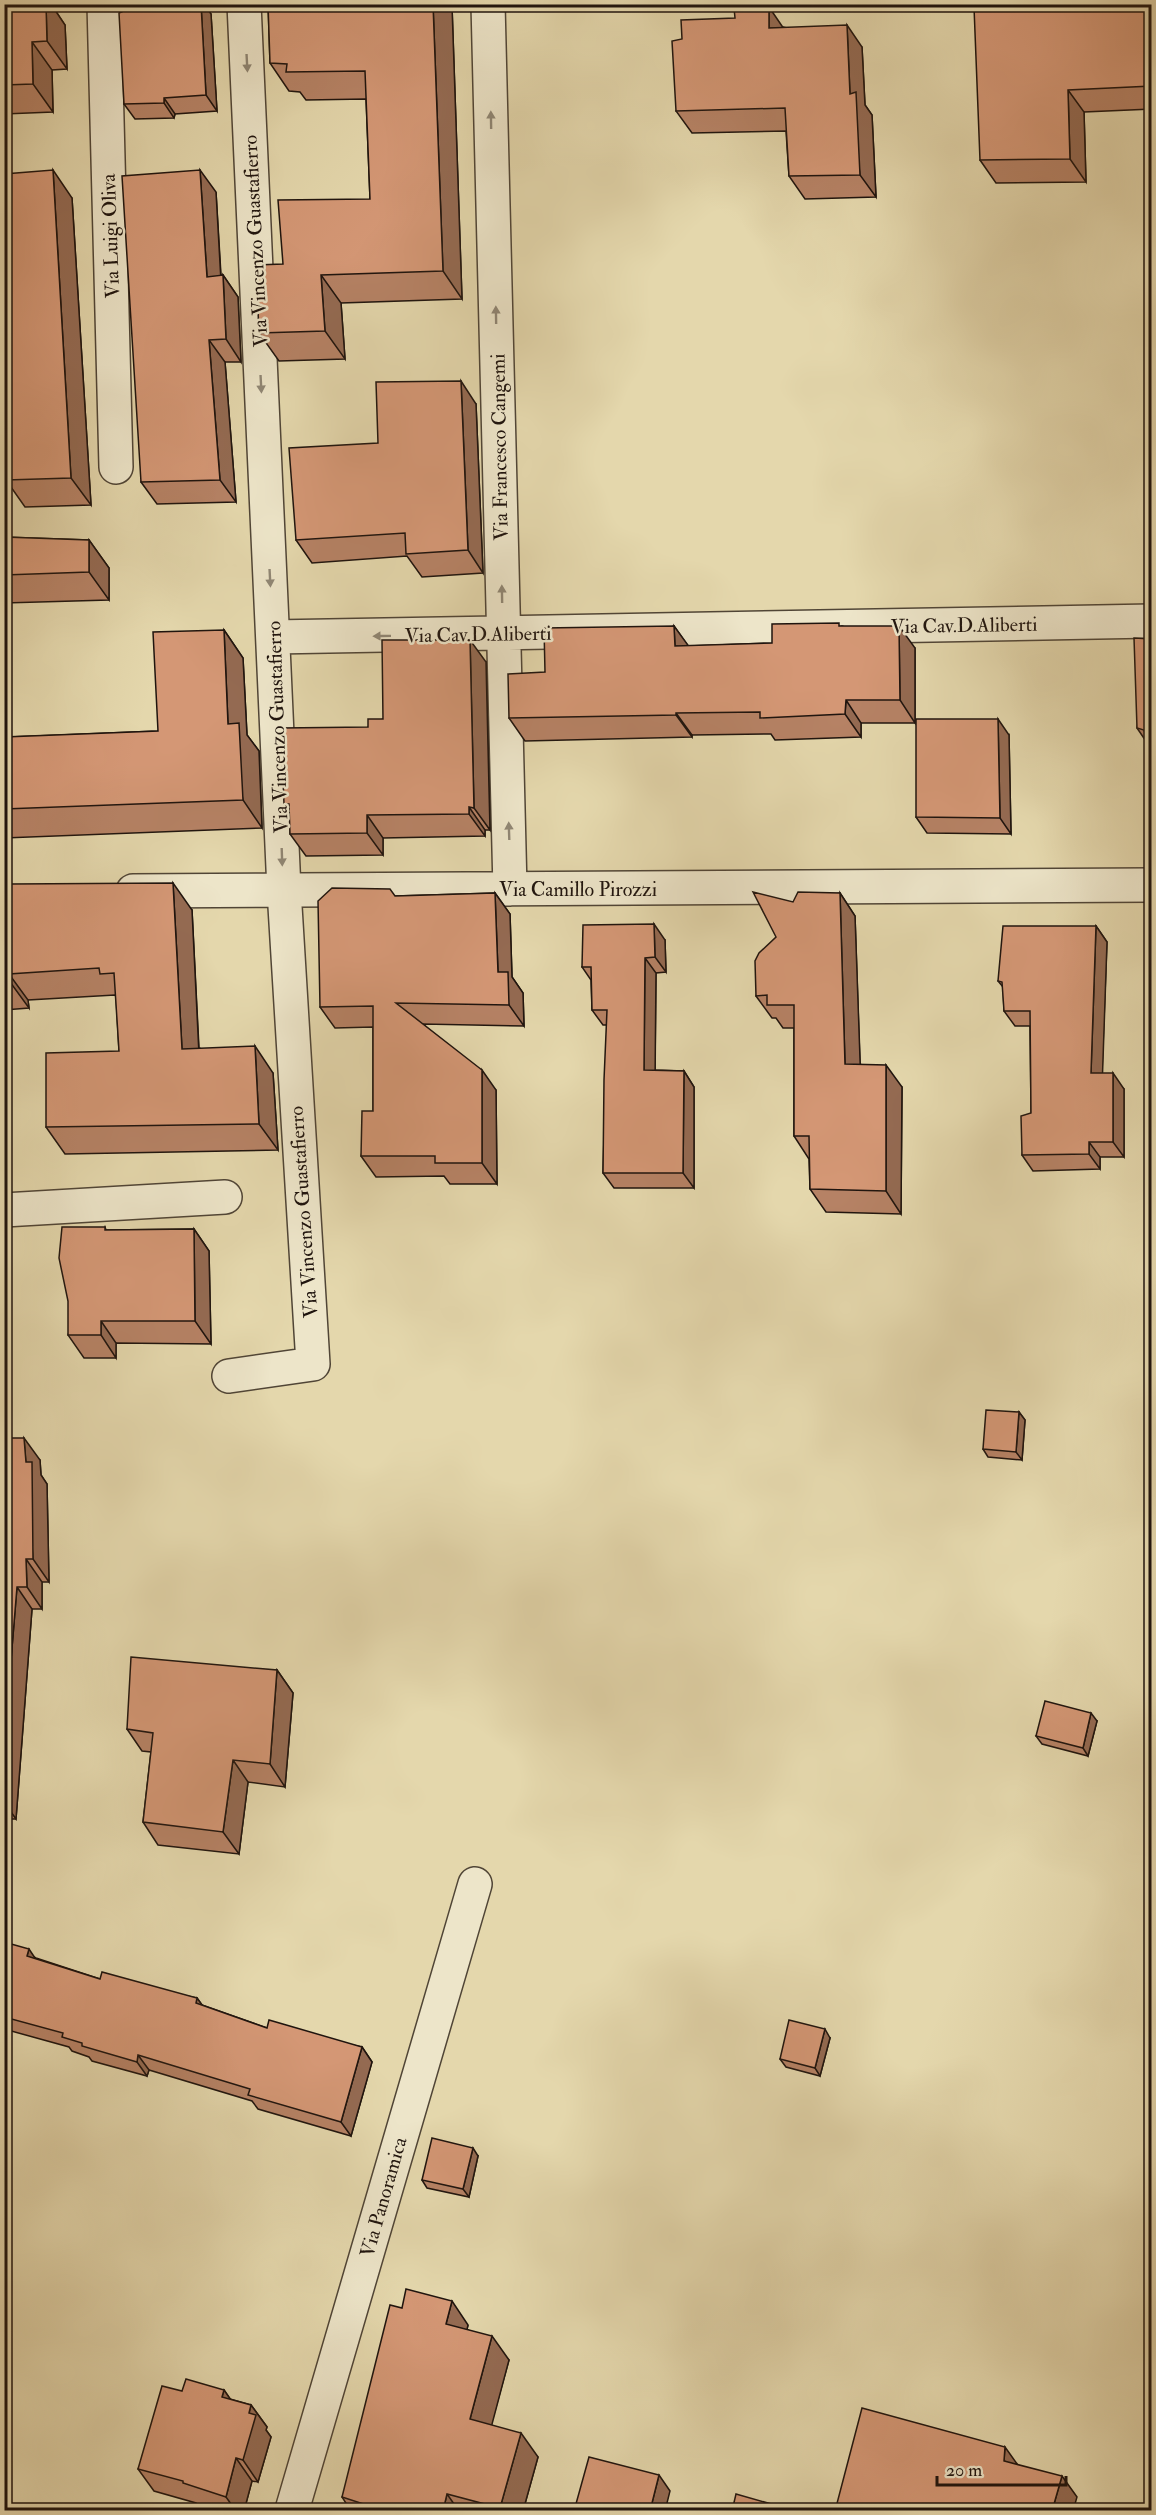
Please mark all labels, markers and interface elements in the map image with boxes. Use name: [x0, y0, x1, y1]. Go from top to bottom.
one-way arrow: [242, 53, 251, 72]
one-way arrow: [486, 110, 496, 129]
street label: Via Vincenzo Guastafierro: [237, 134, 274, 348]
street label: Via Luigi Oliva: [96, 172, 125, 299]
one-way arrow: [491, 305, 500, 324]
street label: Via Francesco Cangemi: [485, 353, 514, 541]
one-way arrow: [257, 374, 266, 393]
one-way arrow: [266, 569, 275, 588]
one-way arrow: [498, 584, 507, 603]
street label: Via Cav.D.Aliberti: [890, 612, 1038, 639]
street label: Via Vincenzo Guastafierro: [261, 620, 294, 834]
street label: Via Cav.D.Aliberti: [404, 621, 552, 648]
one-way arrow: [372, 631, 391, 641]
one-way arrow: [504, 821, 513, 840]
one-way arrow: [278, 848, 287, 867]
street label: Via Camillo Pirozzi: [499, 877, 657, 902]
street label: Via Vincenzo Guastafierro: [284, 1105, 323, 1319]
street label: Via Panoramica: [354, 2133, 413, 2260]
scale bar: [937, 2449, 1066, 2487]
text: 20 m: [946, 2459, 982, 2482]

